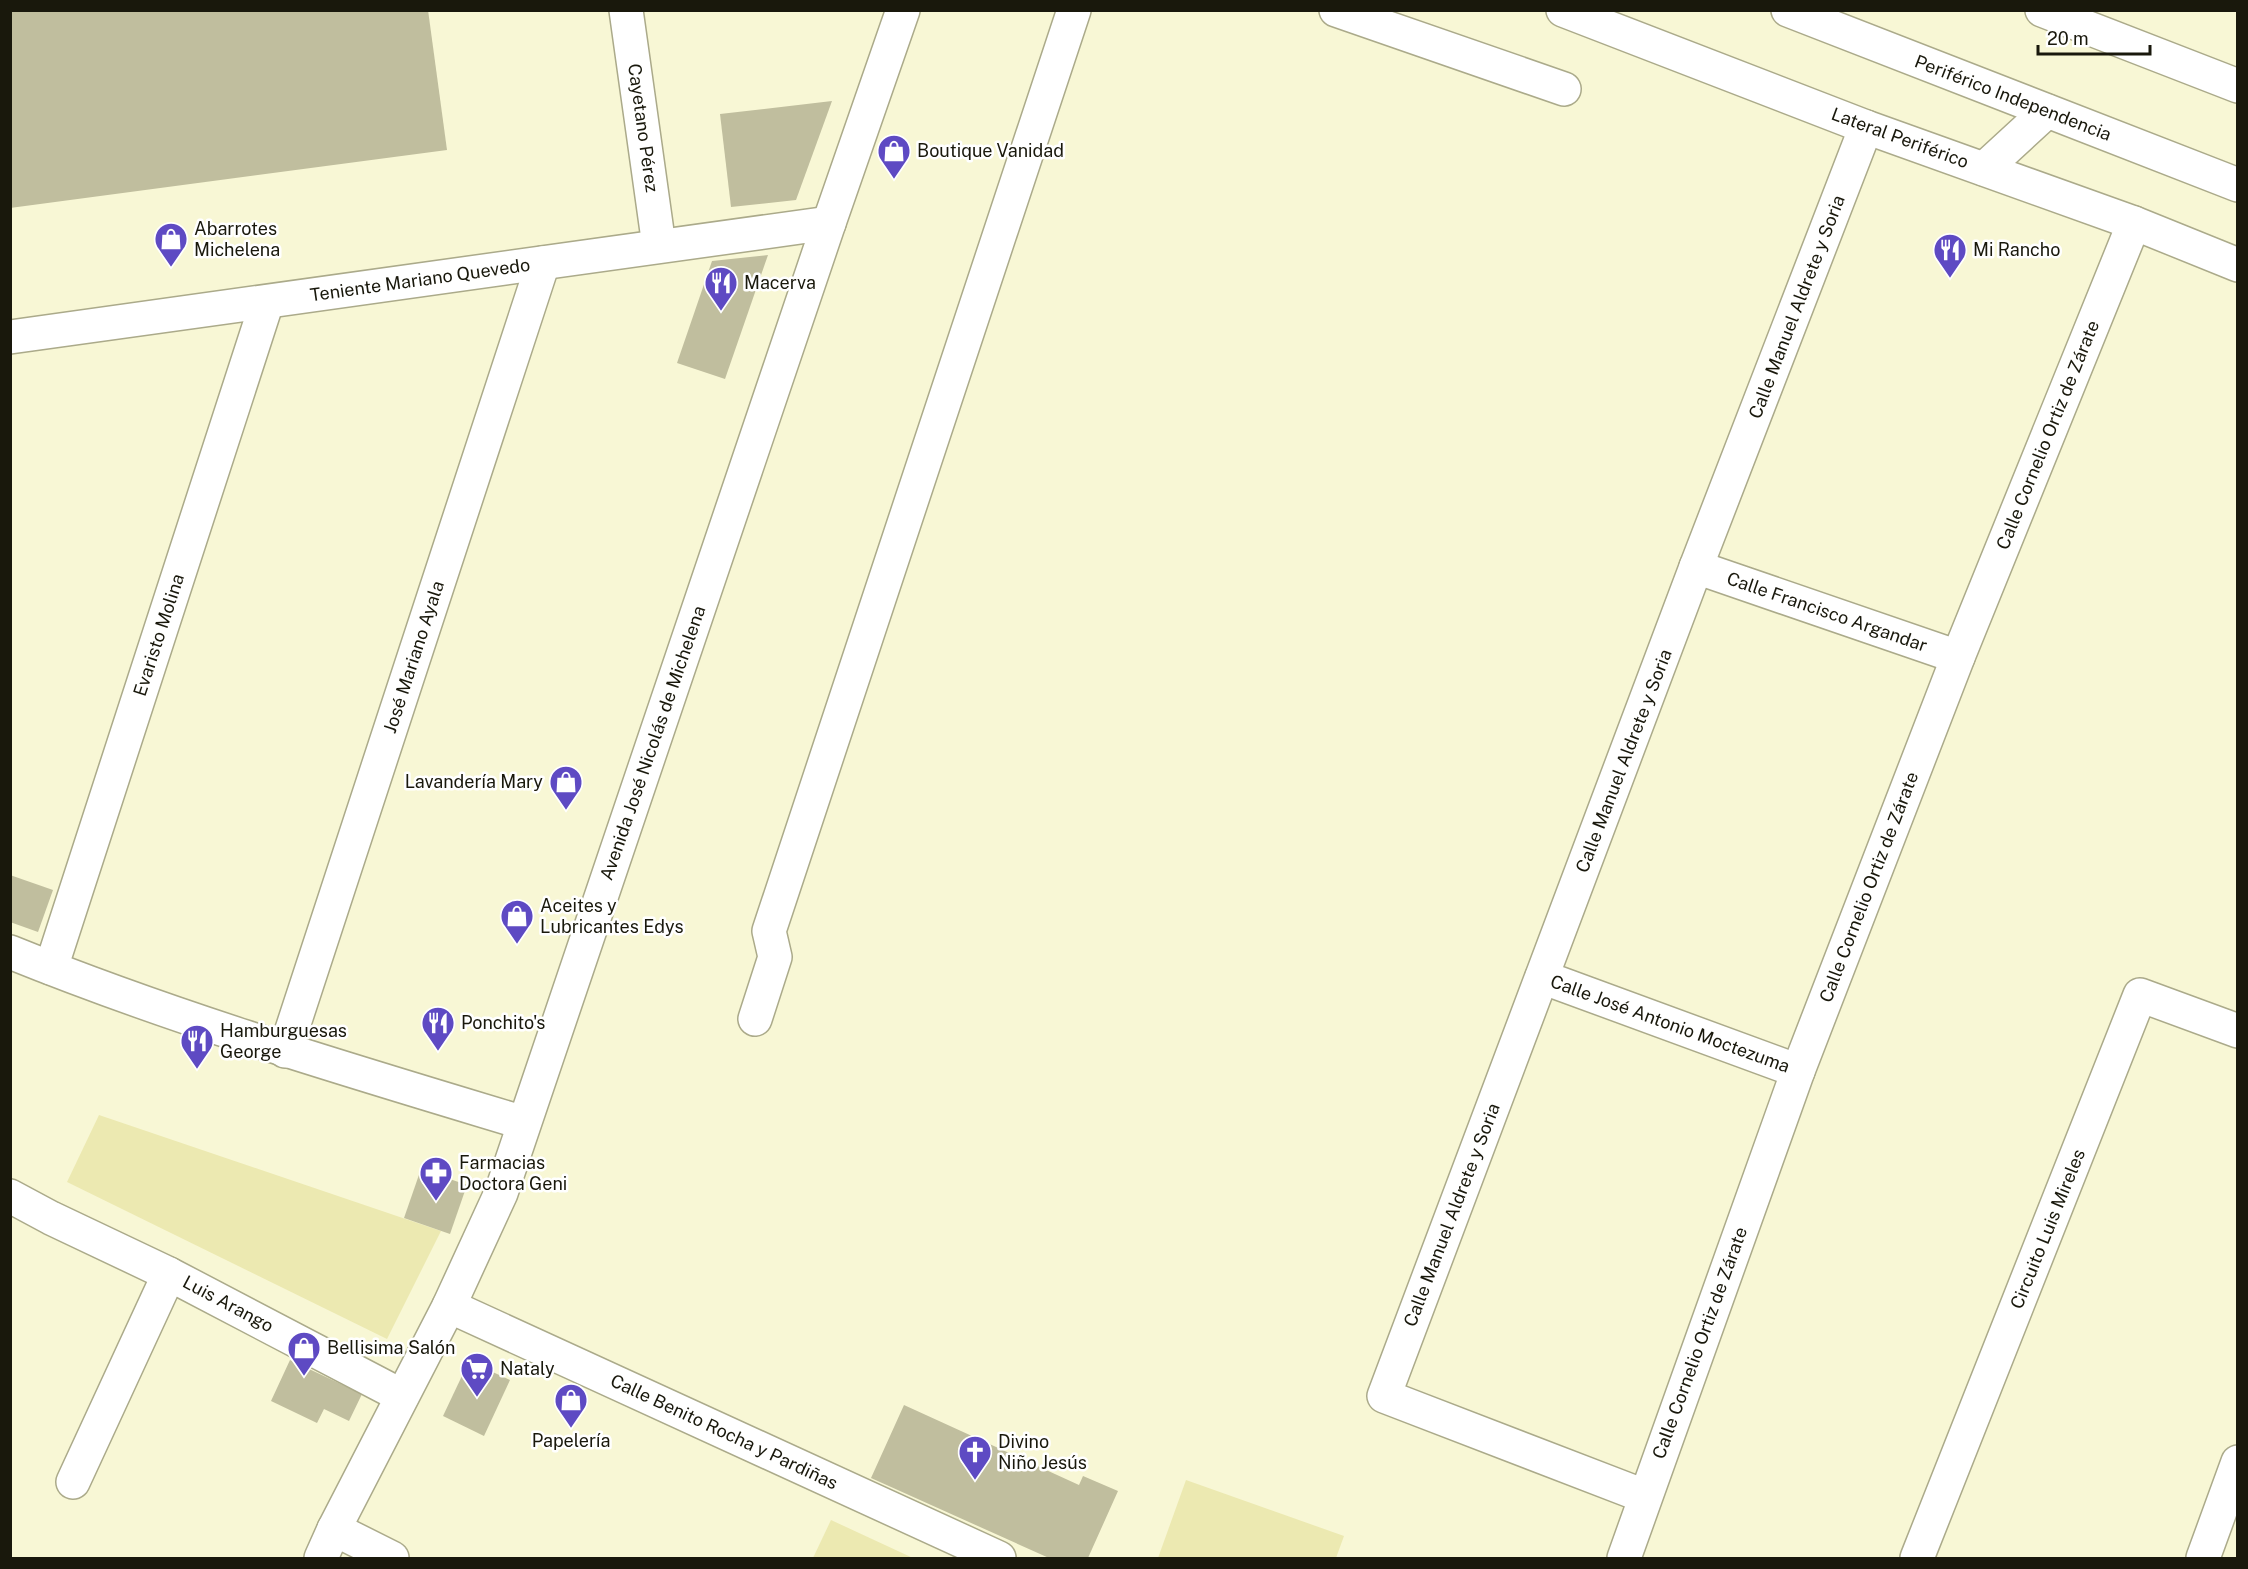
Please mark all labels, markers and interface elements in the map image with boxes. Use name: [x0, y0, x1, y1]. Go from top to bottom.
scale bar: [2038, 18, 2150, 56]
text: 20 m: [2047, 28, 2089, 49]
street label: Periférico Independencia: [1912, 50, 2114, 145]
street label: Cayetano Pérez: [624, 62, 663, 194]
street label: Lateral Periférico: [1829, 103, 1972, 172]
shop icon: Boutique Vanidad: [876, 133, 912, 180]
place label: Boutique Vanidad: [917, 140, 1064, 161]
street label: Calle Manuel Aldrete y Soria: [1744, 192, 1849, 421]
place label: Abarrotes Michelena: [194, 218, 280, 260]
shop icon: Abarrotes Michelena: [153, 221, 189, 268]
restaurant icon: Mi Rancho: [1932, 232, 1968, 279]
place label: Mi Rancho: [1973, 239, 2060, 260]
street label: Teniente Mariano Quevedo: [309, 254, 531, 305]
restaurant icon: Macerva: [703, 265, 739, 312]
place label: Macerva: [744, 272, 816, 293]
street label: Calle Cornelio Ortiz de Zárate: [1992, 317, 2103, 552]
street label: Calle Francisco Argandar: [1724, 567, 1930, 656]
street label: Evaristo Molina: [129, 571, 188, 699]
street label: José Mariano Ayala: [379, 578, 448, 736]
street label: Avenida José Nicolás de Michelena: [596, 603, 710, 883]
street label: Calle Manuel Aldrete y Soria: [1571, 646, 1676, 875]
shop icon: Lavandería Mary: [548, 764, 584, 811]
street label: Calle Cornelio Ortiz de Zárate: [1815, 769, 1922, 1005]
place label: Lavandería Mary: [405, 771, 543, 792]
place label: Aceites y Lubricantes Edys: [540, 895, 684, 937]
shop icon: Aceites y Lubricantes Edys: [499, 898, 535, 945]
street label: Calle José Antonio Moctezuma: [1548, 970, 1793, 1077]
restaurant icon: Ponchito's: [420, 1005, 456, 1052]
place label: Ponchito's: [461, 1012, 545, 1033]
place label: Hamburguesas George: [220, 1020, 347, 1062]
restaurant icon: Hamburguesas George: [179, 1023, 215, 1070]
street label: Calle Manuel Aldrete y Soria: [1399, 1100, 1504, 1329]
street label: Circuito Luis Mireles: [2006, 1146, 2089, 1312]
place label: Farmacias Doctora Geni: [459, 1152, 567, 1194]
pharmacy icon: Farmacias Doctora Geni: [418, 1155, 454, 1202]
street label: Calle Cornelio Ortiz de Zárate: [1648, 1224, 1751, 1462]
street label: Luis Arango: [179, 1271, 277, 1336]
shop icon: Bellisima Salón: [286, 1330, 322, 1377]
place label: Bellisima Salón: [327, 1337, 455, 1358]
supermarket icon: Nataly: [459, 1351, 495, 1398]
place label: Nataly: [500, 1358, 555, 1379]
street label: Calle Benito Rocha y Pardiñas: [607, 1370, 841, 1494]
shop icon: Papelería: [553, 1382, 589, 1429]
place label: Papelería: [532, 1430, 610, 1451]
place label: Divino Niño Jesús: [998, 1431, 1087, 1473]
church icon: Divino Niño Jesús: [957, 1434, 993, 1481]

